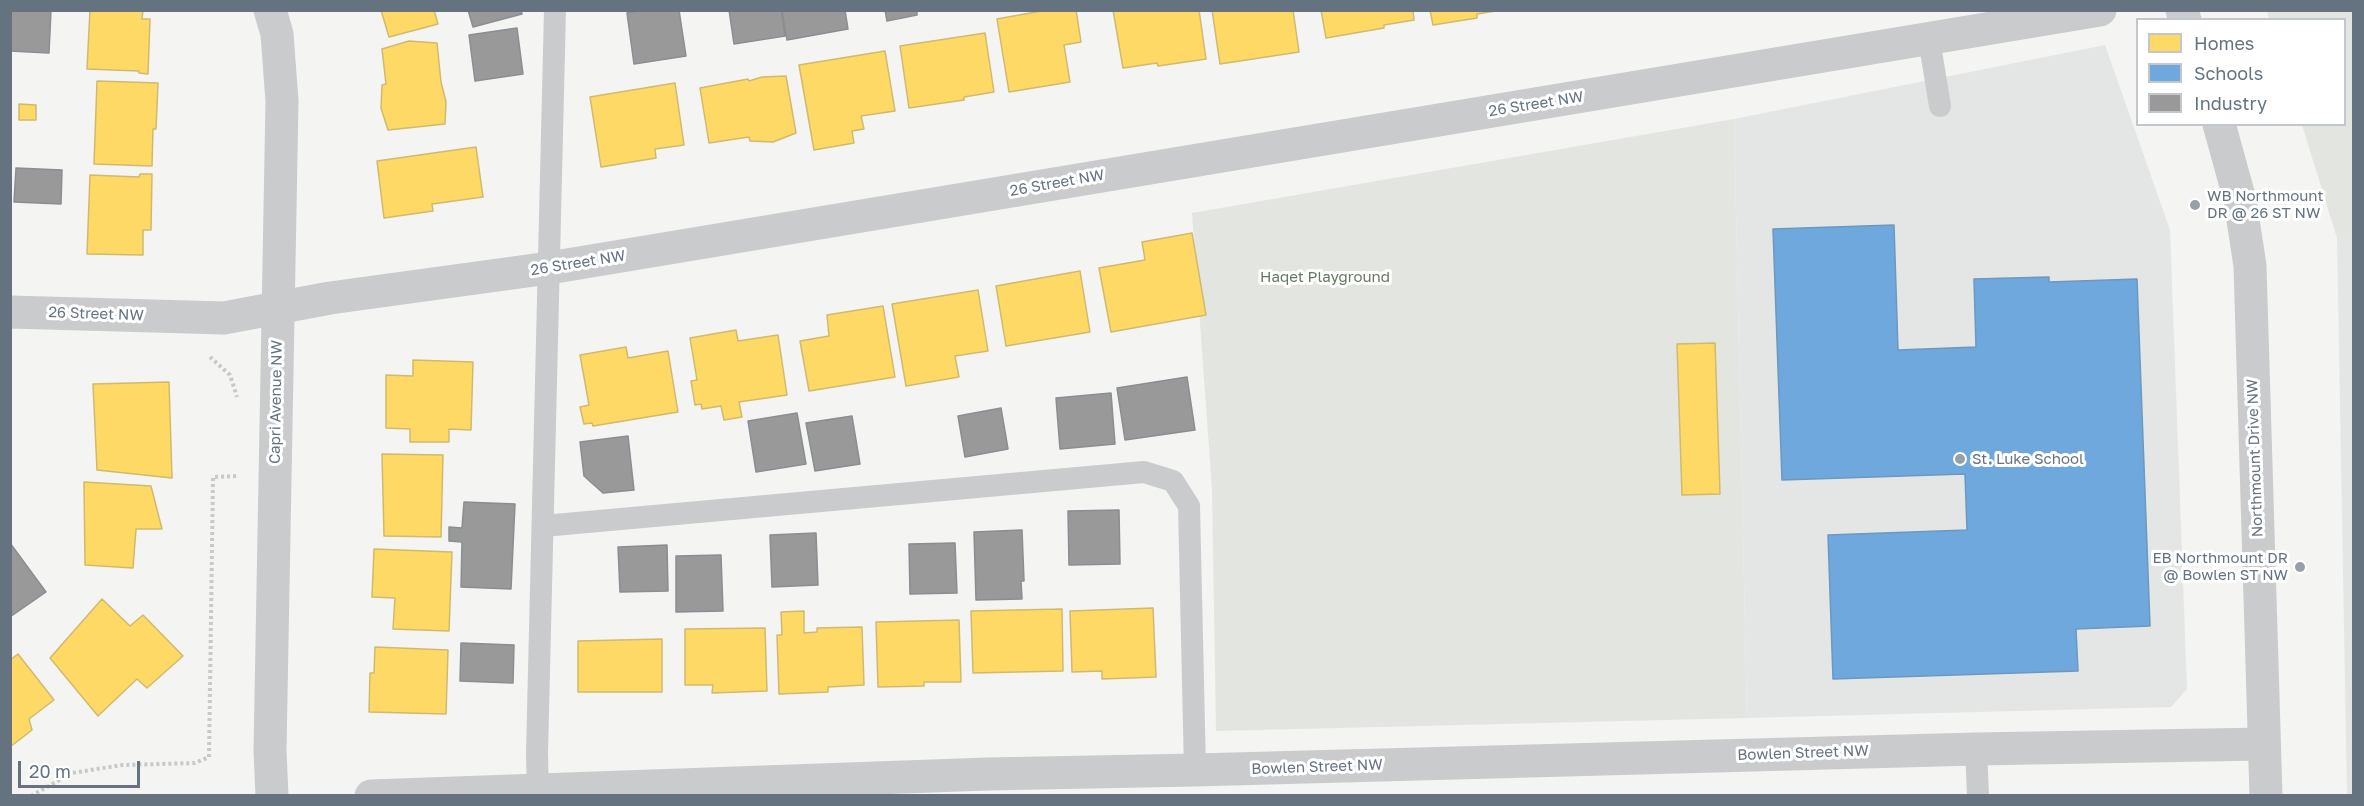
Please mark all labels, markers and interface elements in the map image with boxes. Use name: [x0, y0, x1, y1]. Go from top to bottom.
legend: [2136, 18, 2346, 126]
text: Homes: [2194, 32, 2254, 54]
text: Schools: [2194, 62, 2263, 84]
street label: 26 Street NW: [1487, 88, 1585, 120]
text: Industry: [2194, 92, 2267, 114]
street label: 26 Street NW: [1008, 166, 1106, 200]
place label: WB Northmount DR @ 26 ST NW: [2207, 187, 2323, 222]
marker: WB Northmount DR @ 26 ST NW: [2188, 198, 2202, 212]
street label: 26 Street NW: [529, 247, 627, 279]
park label: Haqet Playground: [1260, 268, 1390, 286]
street label: 26 Street NW: [48, 303, 144, 325]
street label: Capri Avenue NW: [266, 340, 286, 464]
street label: Northmount Drive NW: [2243, 378, 2267, 538]
place label: St. Luke School: [1972, 450, 2084, 468]
marker: St. Luke School: [1953, 452, 1967, 466]
place label: EB Northmount DR @ Bowlen ST NW: [2152, 549, 2288, 584]
marker: EB Northmount DR @ Bowlen ST NW: [2293, 560, 2307, 574]
street label: Bowlen Street NW: [1737, 742, 1869, 764]
scale bar: [21, 749, 142, 787]
street label: Bowlen Street NW: [1251, 756, 1383, 778]
text: 20 m: [29, 760, 71, 782]

